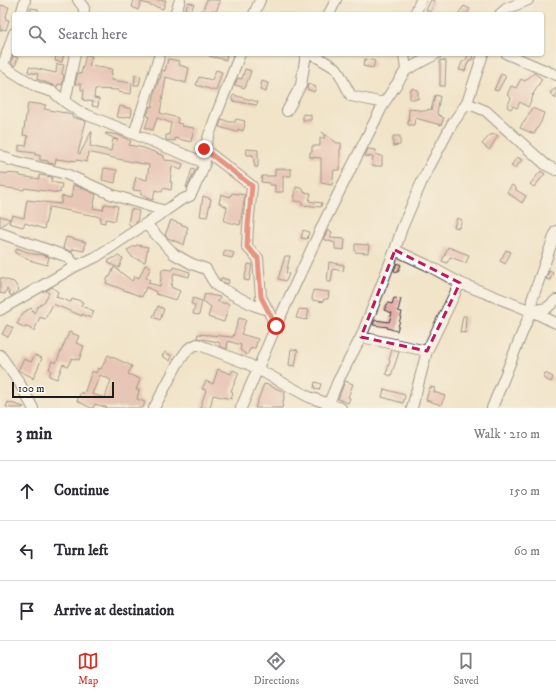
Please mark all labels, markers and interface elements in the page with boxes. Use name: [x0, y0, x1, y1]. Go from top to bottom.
search box: [12, 12, 544, 56]
icon: search: [26, 23, 48, 45]
text: Search here: [58, 25, 127, 44]
route end: [195, 140, 213, 158]
route start: [267, 317, 285, 335]
scale bar: [12, 380, 114, 399]
text: 100 m: [18, 382, 44, 396]
text: 3 min: [16, 423, 52, 445]
text: Walk · 210 m: [474, 426, 540, 442]
icon: ahead: [16, 480, 38, 502]
text: Continue: [54, 481, 109, 500]
text: 150 m: [509, 483, 540, 499]
icon: left: [16, 540, 38, 562]
text: Turn left: [54, 541, 108, 560]
text: 60 m: [514, 543, 540, 559]
icon: arrive: [16, 600, 38, 622]
text: Arrive at destination: [54, 601, 174, 620]
tab: Map: [77, 650, 99, 688]
tab: Directions: [254, 650, 299, 688]
tab: Saved: [454, 650, 479, 688]

